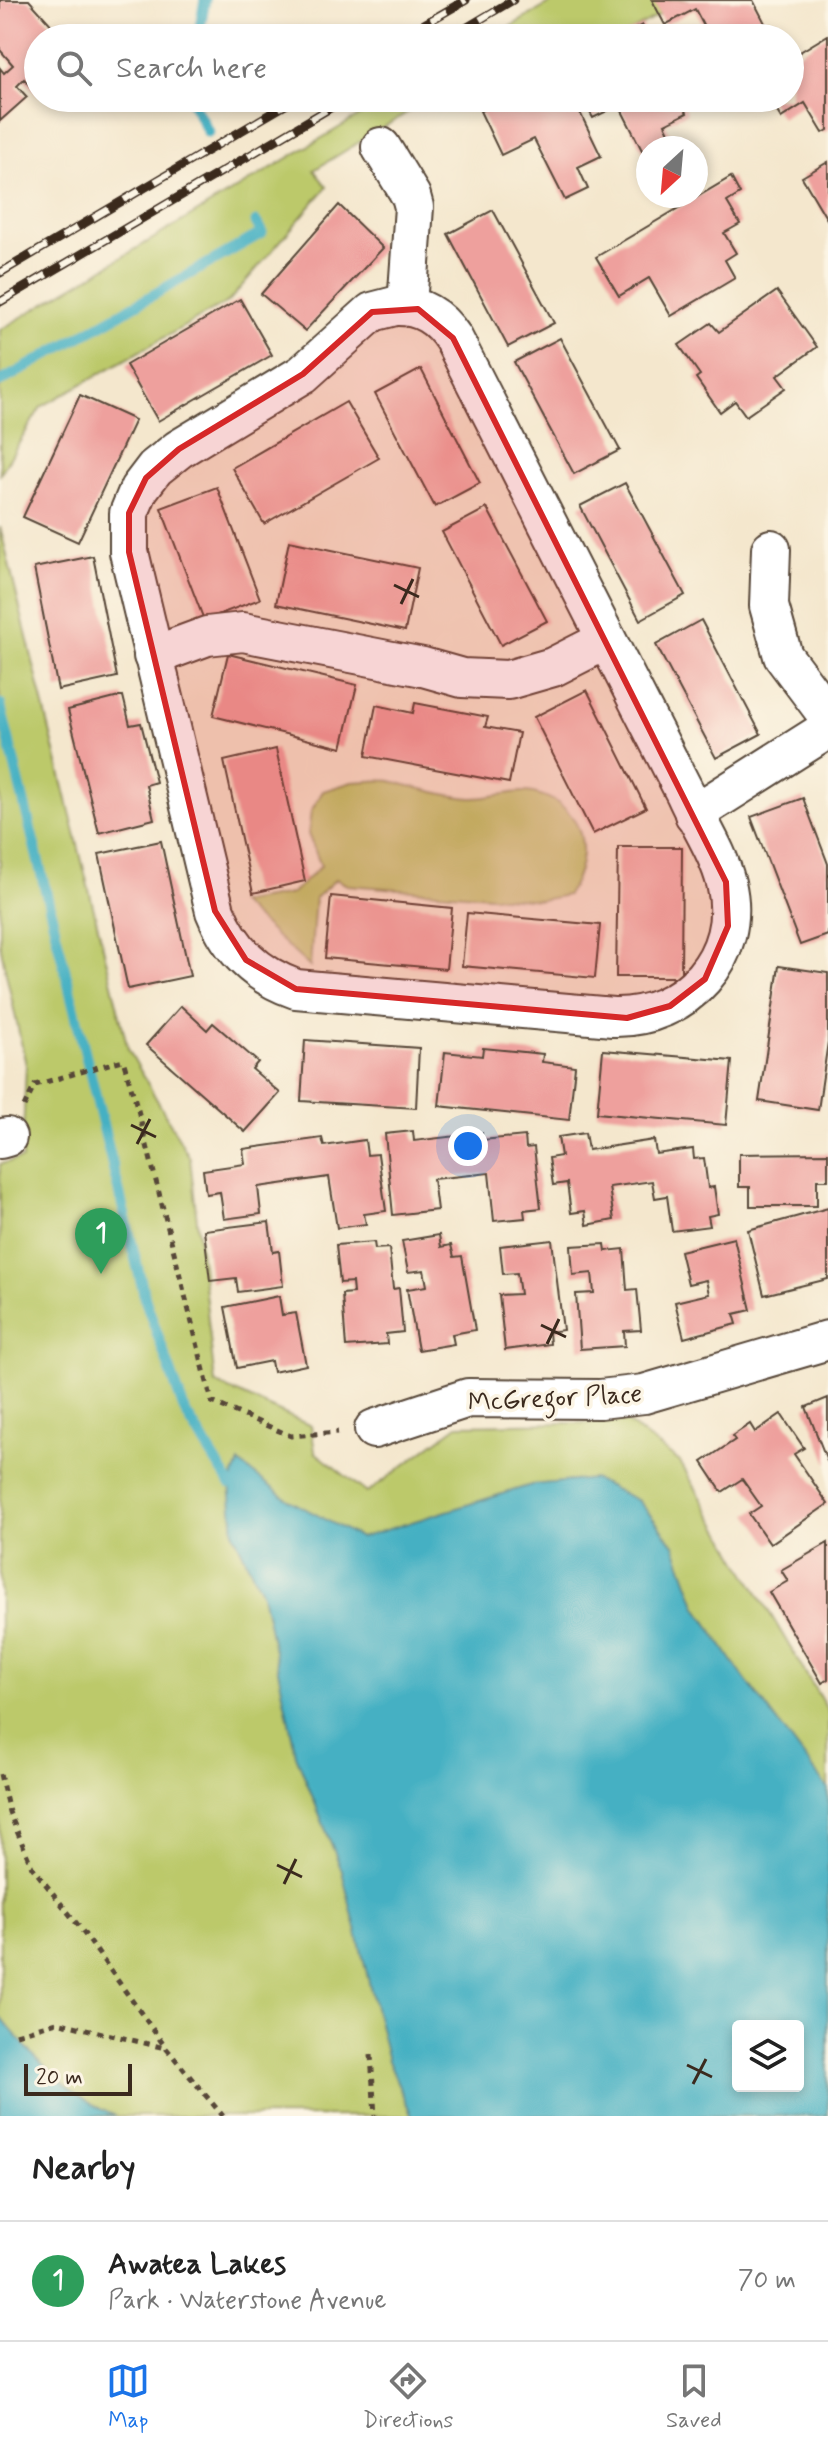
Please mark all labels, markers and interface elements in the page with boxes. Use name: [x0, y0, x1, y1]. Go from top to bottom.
search box: [24, 24, 804, 112]
icon: search: [52, 46, 96, 90]
text: Search here: [116, 49, 267, 88]
north arrow: [636, 136, 708, 208]
your location: [448, 1126, 488, 1166]
pin: 1: [75, 1208, 127, 1274]
street label: McGregor Place: [467, 1377, 643, 1424]
map controls: [732, 2020, 804, 2092]
button: layers: [732, 2020, 804, 2092]
scale bar: [24, 2060, 132, 2096]
text: 20 m: [36, 2064, 83, 2092]
text: Nearby: [32, 2146, 136, 2191]
text: Awatea Lakes: [108, 2245, 286, 2284]
text: 1: [52, 2264, 64, 2298]
text: 70 m: [738, 2264, 796, 2298]
text: Park · Waterstone Avenue: [108, 2284, 387, 2318]
tab: Map: [106, 2359, 150, 2435]
tab: Directions: [363, 2359, 453, 2435]
tab: Saved: [666, 2359, 722, 2435]

